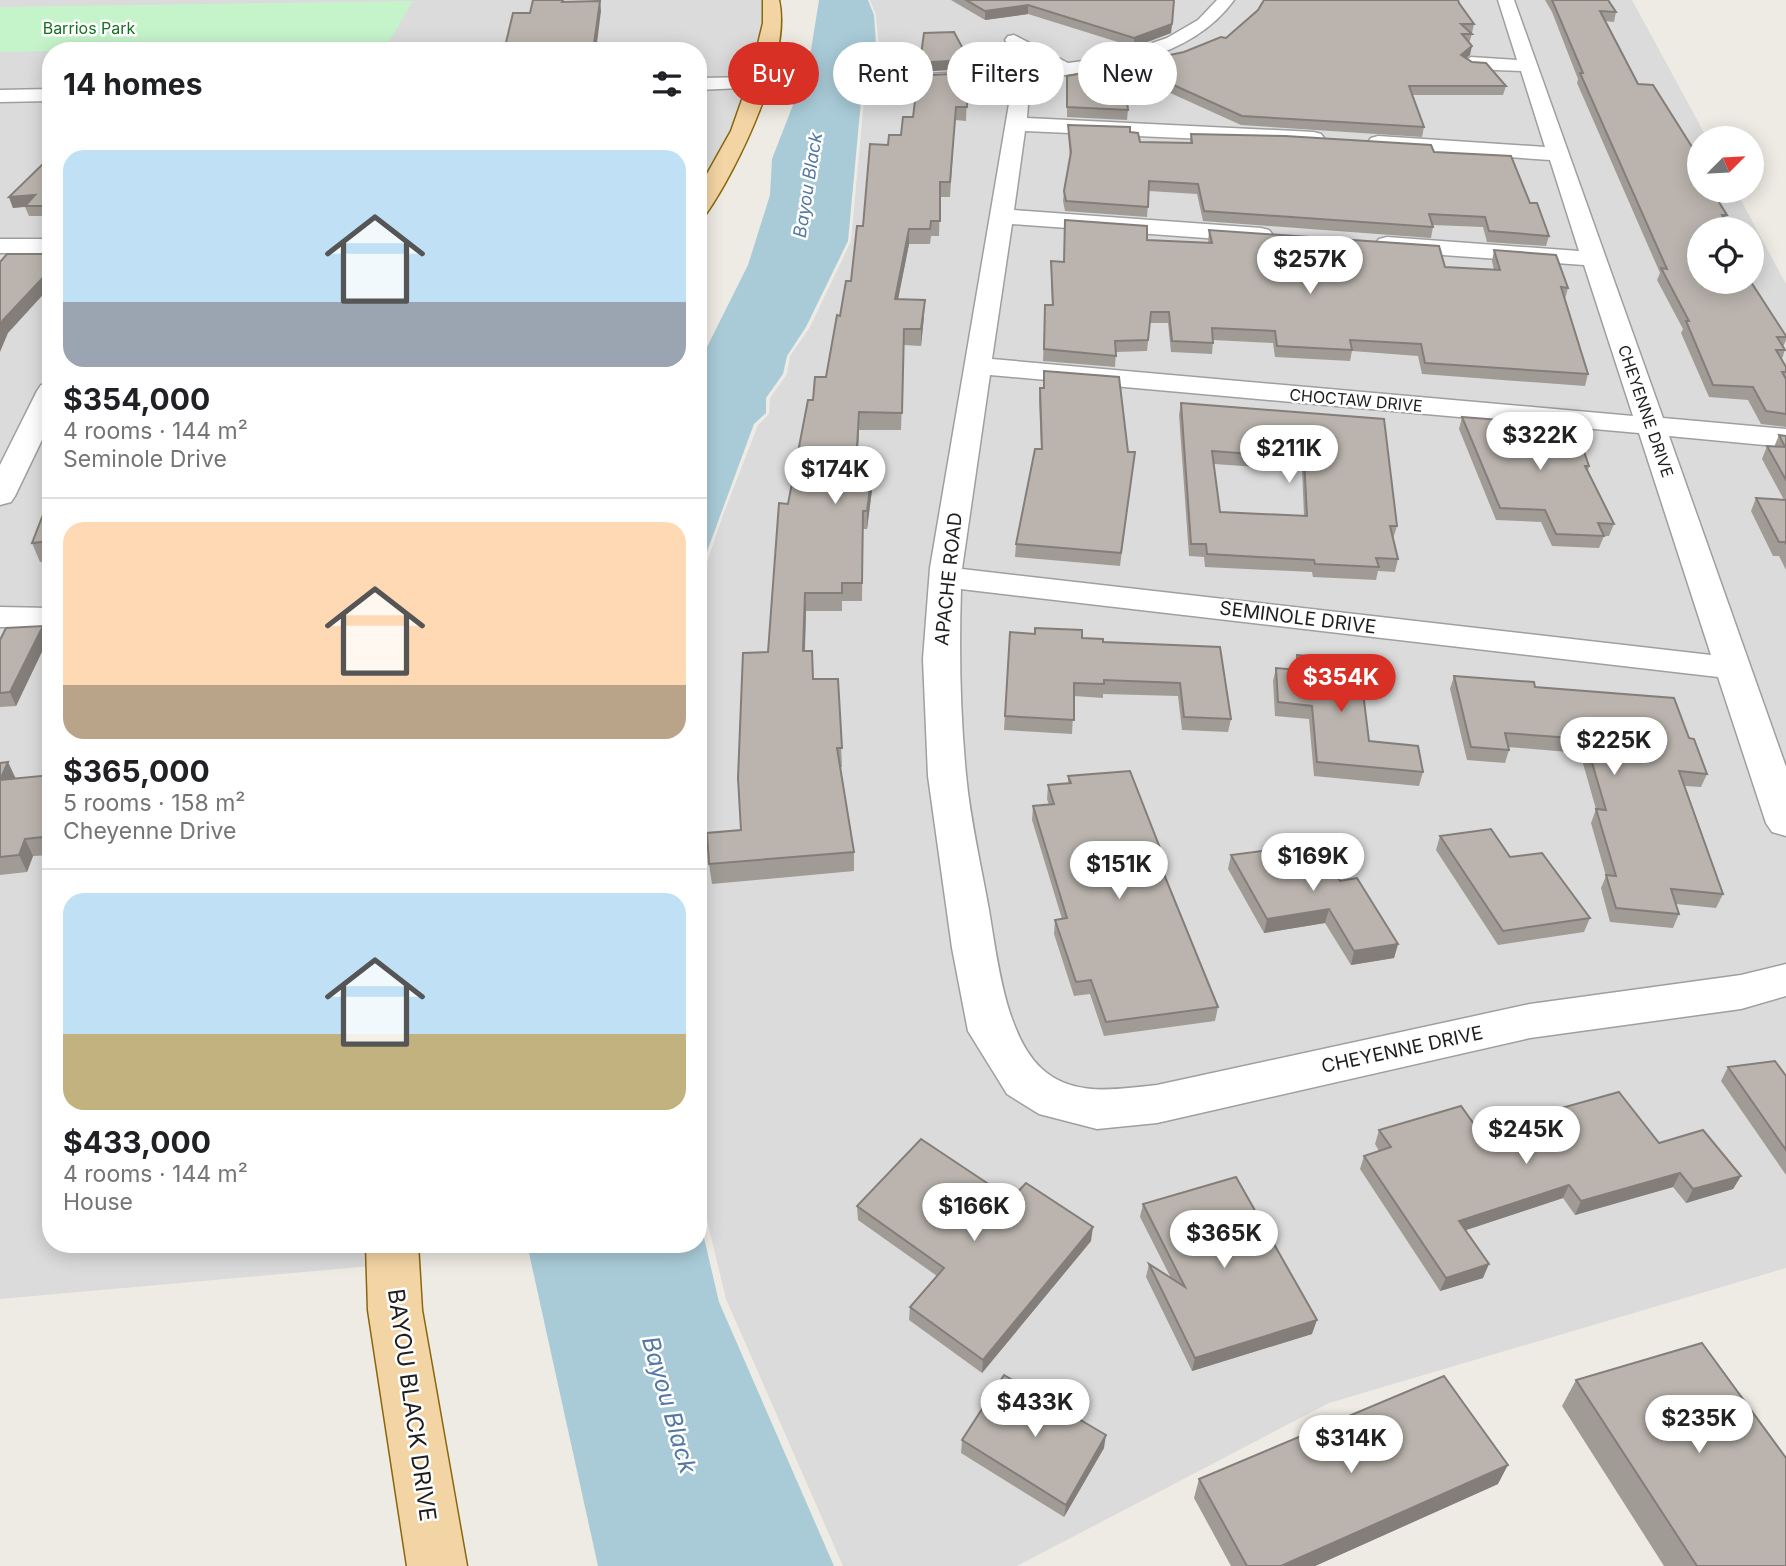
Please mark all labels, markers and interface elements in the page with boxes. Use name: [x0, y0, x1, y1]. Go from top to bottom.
park label: Barrios Park: [43, 18, 136, 38]
chip: Buy: [728, 42, 819, 105]
chip: Rent: [833, 42, 933, 105]
chip: Filters: [947, 42, 1064, 105]
chip: New: [1078, 42, 1177, 105]
icon: filters: [648, 65, 686, 103]
text: 14 homes: [63, 66, 202, 102]
north arrow: [1687, 126, 1764, 203]
map controls: [1687, 126, 1764, 294]
water label: Bayou Black: [789, 130, 826, 239]
icon: home: [312, 196, 438, 322]
button: locate: [1687, 217, 1764, 294]
pin: $257K: [1261, 236, 1359, 296]
text: $257K: [1273, 245, 1347, 273]
street label: CHEYENNE DRIVE: [1614, 342, 1678, 480]
text: $354,000: [63, 381, 210, 417]
street label: CHOCTAW DRIVE: [1289, 384, 1423, 416]
pin: $322K: [1491, 412, 1589, 472]
text: 4 rooms · 144 m²: [63, 417, 248, 445]
text: $322K: [1502, 421, 1578, 449]
pin: $211K: [1240, 426, 1338, 485]
text: $211K: [1256, 434, 1322, 462]
text: Seminole Drive: [63, 445, 227, 473]
pin: $174K: [786, 447, 884, 506]
text: $174K: [800, 455, 870, 483]
street label: APACHE ROAD: [930, 511, 967, 647]
icon: home: [312, 568, 438, 694]
street label: SEMINOLE DRIVE: [1218, 596, 1378, 639]
pin: $354K: [1292, 654, 1390, 714]
text: $354K: [1303, 663, 1379, 691]
pin: $225K: [1565, 718, 1663, 777]
text: $225K: [1576, 726, 1652, 754]
text: $365,000: [63, 753, 210, 789]
text: 5 rooms · 158 m²: [63, 789, 246, 817]
text: Cheyenne Drive: [63, 817, 236, 845]
pin: $169K: [1264, 834, 1362, 893]
pin: $151K: [1070, 842, 1168, 901]
text: $169K: [1277, 842, 1349, 870]
text: $151K: [1086, 850, 1152, 878]
icon: home: [312, 939, 438, 1065]
street label: CHEYENNE DRIVE: [1319, 1021, 1485, 1078]
pin: $245K: [1477, 1106, 1575, 1166]
text: $245K: [1488, 1115, 1564, 1143]
text: $433,000: [63, 1124, 211, 1160]
text: 4 rooms · 144 m²: [63, 1160, 248, 1188]
pin: $166K: [925, 1184, 1023, 1243]
text: House: [63, 1188, 133, 1216]
text: $166K: [938, 1192, 1010, 1220]
pin: $365K: [1175, 1210, 1273, 1270]
text: $365K: [1186, 1219, 1262, 1247]
street label: BAYOU BLACK DRIVE: [382, 1287, 442, 1523]
water label: Bayou Black: [636, 1333, 703, 1478]
pin: $433K: [986, 1380, 1084, 1439]
text: $433K: [997, 1388, 1073, 1416]
pin: $235K: [1650, 1396, 1748, 1455]
text: $235K: [1661, 1404, 1737, 1432]
pin: $314K: [1302, 1416, 1400, 1475]
text: $314K: [1315, 1424, 1387, 1452]

